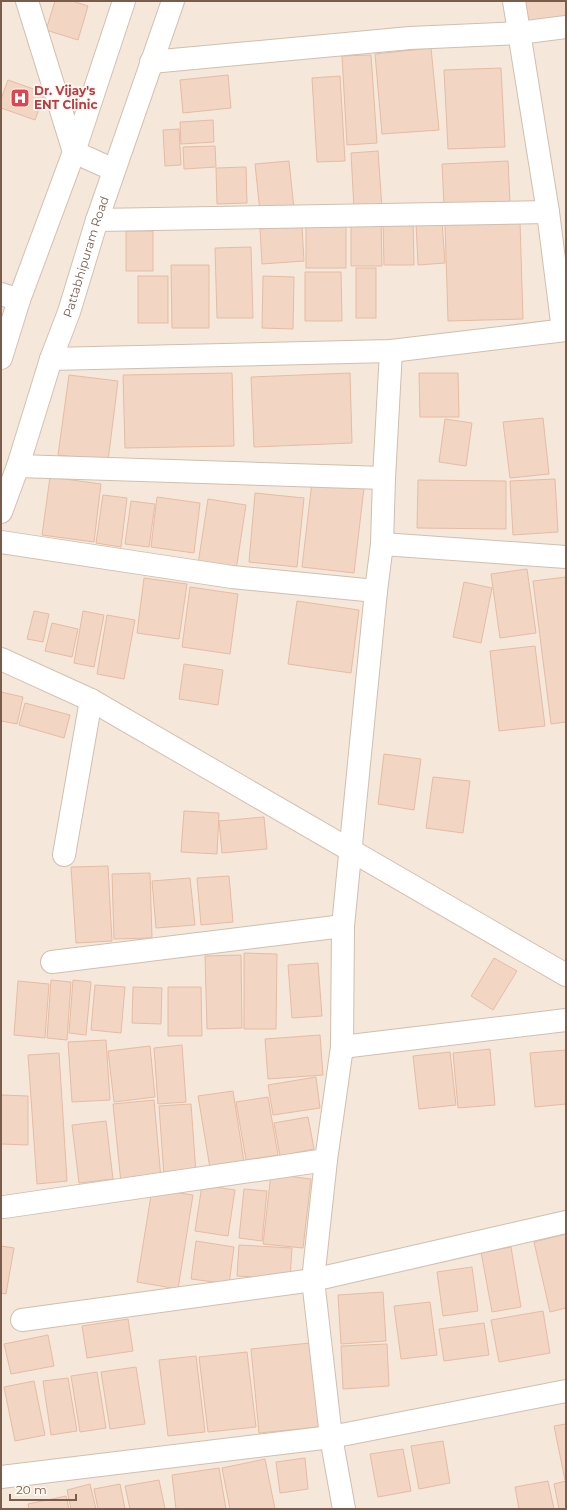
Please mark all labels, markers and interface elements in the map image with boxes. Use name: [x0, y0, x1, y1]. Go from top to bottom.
place label: Dr. Vijay's ENT Clinic: [34, 83, 97, 112]
hospital icon: Dr. Vijay's ENT Clinic: [9, 87, 31, 109]
street label: Pattabhipuram Road: [60, 194, 112, 320]
scale bar: [10, 1476, 76, 1502]
text: 20 m: [16, 1482, 47, 1497]

